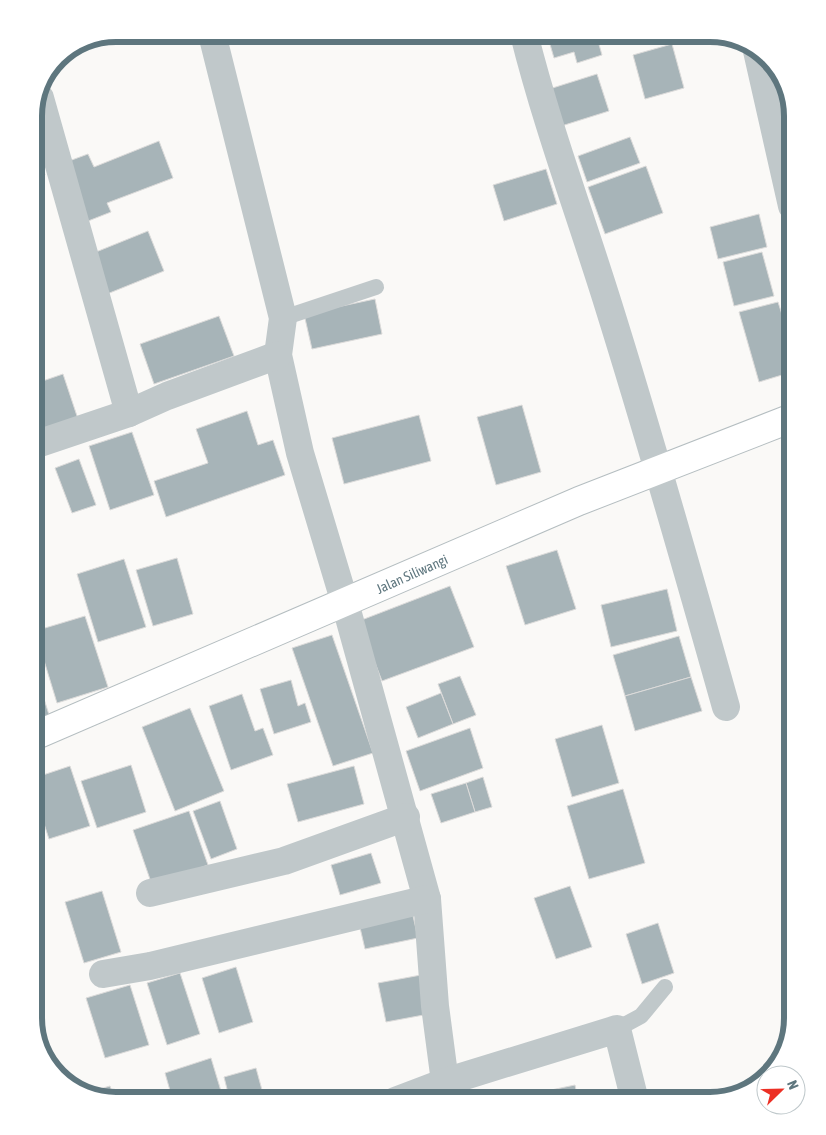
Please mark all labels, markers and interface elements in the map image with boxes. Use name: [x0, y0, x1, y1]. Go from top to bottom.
street label: Jalan Siliwangi: [374, 551, 450, 597]
north arrow: [756, 1065, 806, 1115]
text: N: [784, 1078, 802, 1092]

